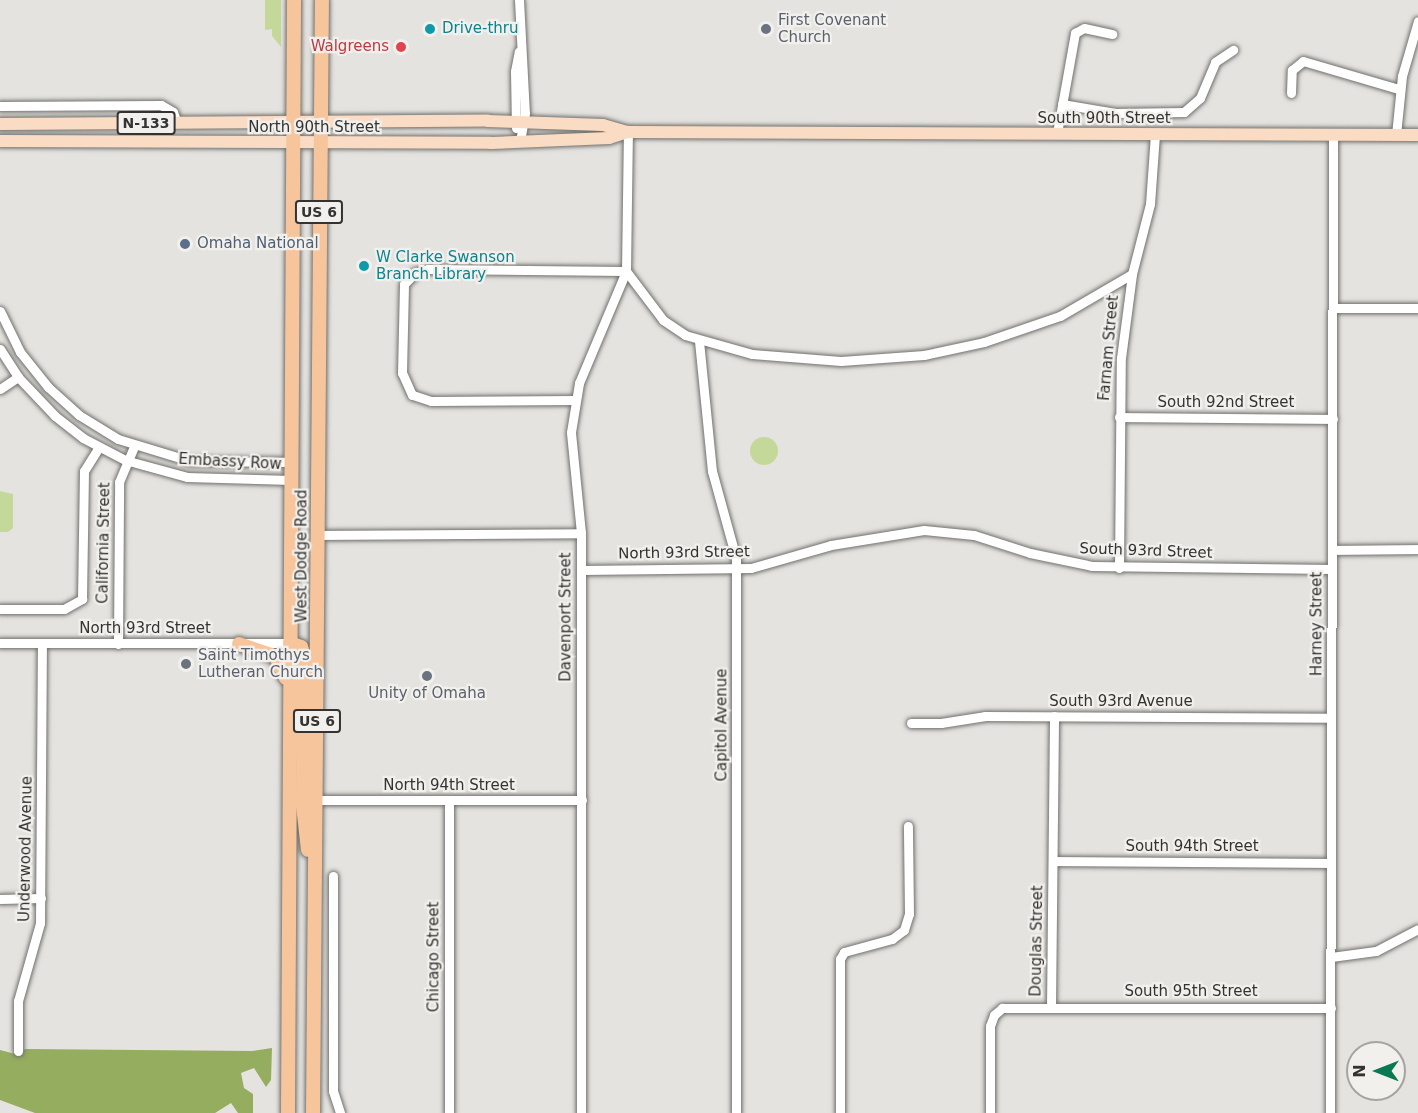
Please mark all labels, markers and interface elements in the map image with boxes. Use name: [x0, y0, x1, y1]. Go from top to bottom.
place label: First Covenant Church: [778, 11, 886, 46]
place label: Drive-thru: [442, 20, 518, 38]
marker: Drive-thru: [423, 22, 437, 36]
marker: First Covenant Church: [759, 22, 773, 36]
place label: Walgreens: [311, 38, 389, 56]
marker: Walgreens: [394, 40, 408, 54]
street label: South 90th Street: [1037, 110, 1171, 128]
road number: N-133: [116, 112, 176, 134]
street label: North 90th Street: [248, 119, 380, 137]
road number: US 6: [294, 201, 344, 223]
place label: Omaha National: [197, 235, 319, 253]
marker: Omaha National: [178, 237, 192, 251]
place label: W Clarke Swanson Branch Library: [376, 248, 515, 283]
marker: W Clarke Swanson Branch Library: [357, 259, 371, 273]
street label: Farnam Street: [1095, 294, 1123, 402]
street label: South 92nd Street: [1158, 394, 1294, 412]
street label: Embassy Row: [178, 450, 282, 474]
street label: California Street: [94, 482, 114, 604]
street label: West Dodge Road: [293, 489, 311, 623]
street label: South 93rd Street: [1079, 540, 1213, 562]
street label: North 93rd Street: [618, 543, 750, 563]
street label: Davenport Street: [557, 552, 575, 682]
street label: Harney Street: [1308, 572, 1326, 676]
street label: North 93rd Street: [79, 620, 211, 638]
place label: Saint Timothys Lutheran Church: [198, 646, 323, 681]
marker: Saint Timothys Lutheran Church: [179, 657, 193, 671]
street label: Capitol Avenue: [713, 668, 731, 782]
marker: Unity of Omaha: [420, 669, 434, 683]
place label: Unity of Omaha: [368, 685, 486, 703]
street label: South 93rd Avenue: [1049, 693, 1193, 711]
road number: US 6: [292, 710, 342, 732]
street label: Underwood Avenue: [16, 776, 36, 922]
street label: North 94th Street: [383, 777, 515, 795]
street label: South 94th Street: [1125, 838, 1259, 856]
street label: Douglas Street: [1027, 885, 1047, 997]
street label: Chicago Street: [425, 902, 443, 1012]
street label: South 95th Street: [1124, 983, 1258, 1001]
north arrow: [1346, 1041, 1406, 1101]
text: N: [1350, 1064, 1369, 1078]

